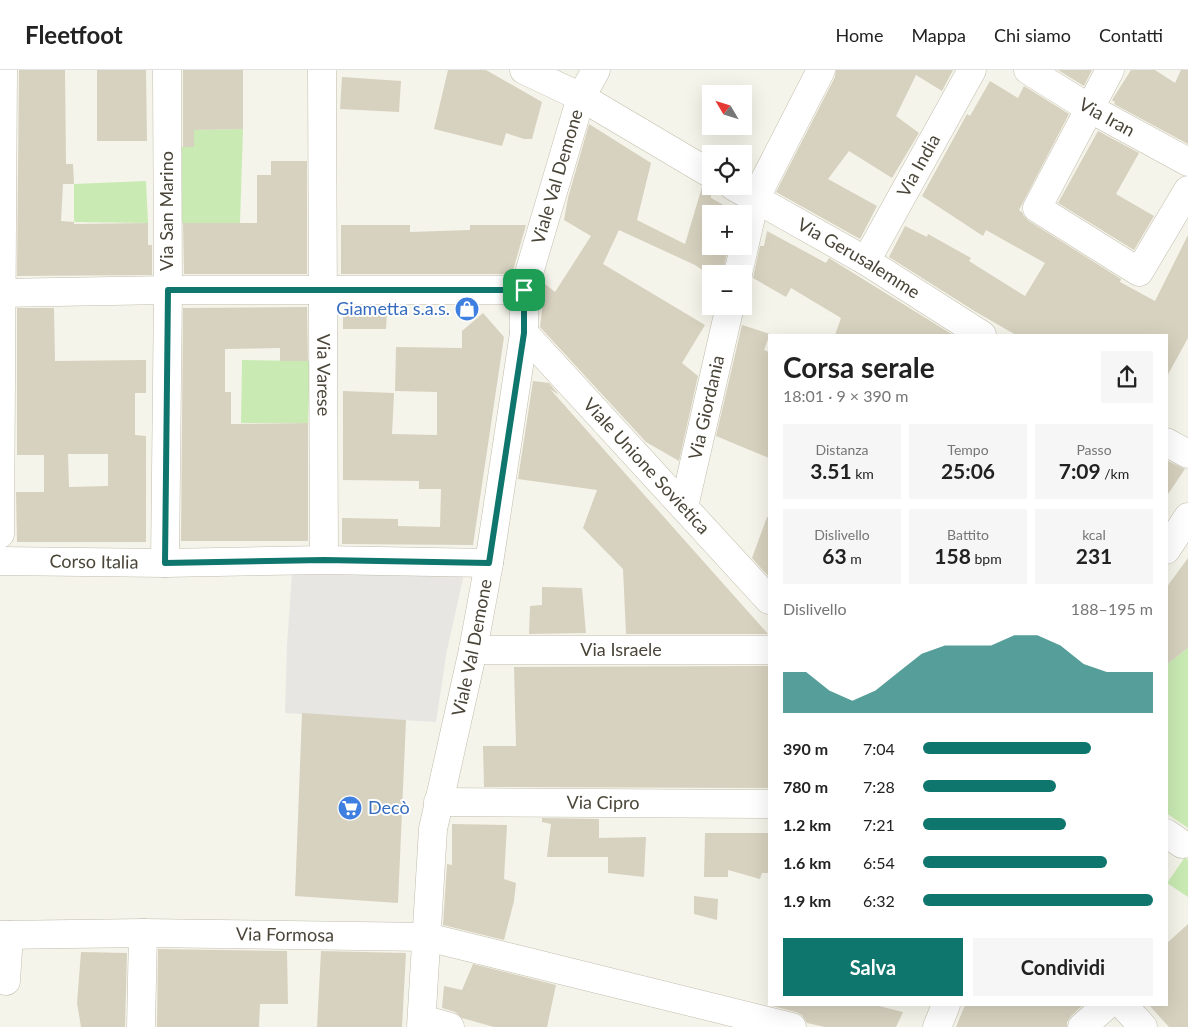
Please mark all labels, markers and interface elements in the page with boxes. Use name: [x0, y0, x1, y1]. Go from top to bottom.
text: Fleetfoot: [25, 20, 123, 49]
text: Home: [835, 24, 883, 46]
text: Mappa: [911, 24, 966, 46]
text: Chi siamo: [994, 24, 1071, 46]
text: Contatti: [1099, 24, 1163, 46]
north arrow: [702, 85, 752, 135]
map controls: [702, 85, 752, 315]
street label: Via Iran: [1075, 92, 1139, 141]
street label: Viale Val Demone: [526, 106, 587, 246]
street label: Via India: [892, 130, 944, 200]
button: locate: [702, 145, 752, 195]
street label: Via San Marino: [155, 151, 177, 271]
button: +: [702, 205, 752, 255]
street label: Via Gerusalemme: [794, 213, 925, 303]
button: −: [702, 265, 752, 315]
pin: [503, 269, 545, 311]
icon: arrive: [510, 276, 538, 304]
shop icon: Giametta s.a.s.: [454, 296, 480, 322]
place label: Giametta s.a.s.: [336, 297, 450, 319]
street label: Via Varese: [313, 334, 335, 416]
text: Corsa serale: [783, 350, 935, 384]
button: share: [1101, 351, 1153, 403]
street label: Via Giordania: [683, 353, 728, 462]
text: 18:01 · 9 × 390 m: [783, 386, 908, 405]
street label: Viale Unione Sovietica: [579, 393, 715, 538]
text: Distanza: [815, 441, 869, 458]
text: Tempo: [947, 441, 989, 458]
text: Passo: [1076, 441, 1112, 458]
text: 3.51: [810, 458, 852, 483]
text: 25:06: [941, 458, 995, 483]
text: 7:09: [1059, 458, 1101, 483]
text: km: [852, 465, 874, 482]
text: /km: [1101, 465, 1129, 482]
text: Dislivello: [814, 526, 870, 543]
text: Battito: [947, 526, 989, 543]
text: kcal: [1082, 526, 1106, 543]
text: 63: [822, 543, 847, 568]
text: 158: [934, 543, 971, 568]
text: 231: [1076, 543, 1112, 568]
street label: Corso Italia: [49, 550, 139, 573]
text: m: [847, 550, 862, 567]
text: bpm: [971, 550, 1002, 567]
street label: Viale Val Demone: [447, 577, 496, 718]
text: Dislivello: [783, 599, 847, 618]
text: 188–195 m: [1071, 599, 1153, 618]
street label: Via Israele: [580, 638, 662, 660]
text: 390 m: [783, 739, 828, 758]
text: 7:04: [863, 739, 895, 758]
text: 780 m: [783, 777, 828, 796]
text: 7:28: [863, 777, 895, 796]
street label: Via Cipro: [566, 791, 640, 813]
supermarket icon: Decò: [337, 795, 363, 821]
place label: Decò: [368, 796, 410, 818]
text: 1.2 km: [783, 815, 831, 834]
text: 7:21: [863, 815, 895, 834]
text: 1.6 km: [783, 853, 831, 872]
text: 6:54: [863, 853, 895, 872]
text: 1.9 km: [783, 891, 831, 910]
text: 6:32: [863, 891, 895, 910]
street label: Via Formosa: [236, 922, 334, 946]
button: Salva: [783, 938, 963, 996]
button: Condividi: [973, 938, 1153, 996]

